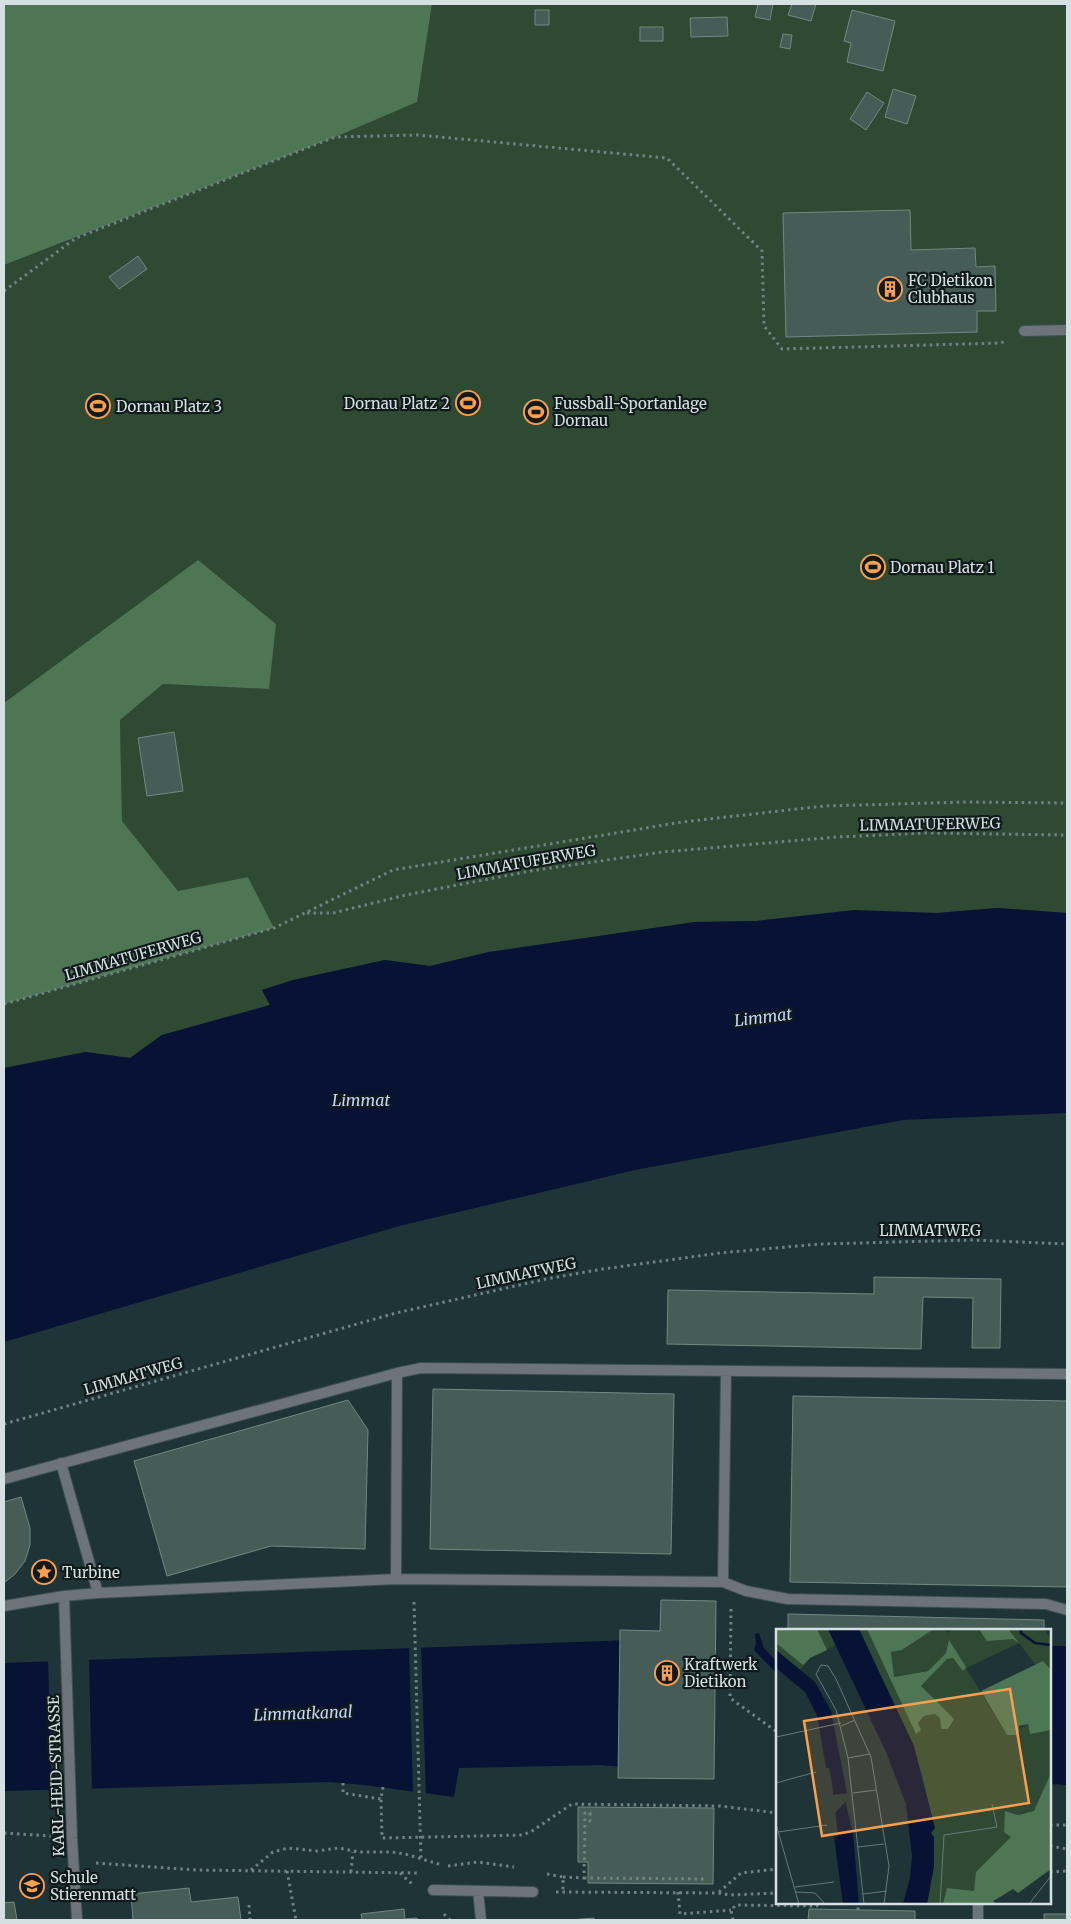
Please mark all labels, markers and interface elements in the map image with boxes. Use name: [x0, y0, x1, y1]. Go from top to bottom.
place label: FC Dietikon Clubhaus: [908, 271, 993, 307]
building icon: FC Dietikon Clubhaus: [877, 276, 903, 302]
sports icon: Dornau Platz 2: [455, 390, 481, 416]
sports icon: Dornau Platz 3: [85, 393, 111, 419]
place label: Dornau Platz 2: [344, 394, 450, 413]
place label: Fussball-Sportanlage Dornau: [554, 394, 707, 430]
place label: Dornau Platz 3: [116, 397, 222, 416]
sports icon: Fussball-Sportanlage Dornau: [523, 399, 549, 425]
sports icon: Dornau Platz 1: [860, 554, 886, 580]
place label: Dornau Platz 1: [890, 558, 994, 577]
street label: LIMMATUFERWEG: [859, 813, 1001, 835]
street label: LIMMATUFERWEG: [455, 840, 597, 884]
street label: LIMMATUFERWEG: [63, 927, 204, 985]
water label: Limmat: [733, 1003, 793, 1030]
water label: Limmat: [332, 1090, 390, 1110]
street label: LIMMATWEG: [879, 1221, 981, 1240]
street label: LIMMATWEG: [474, 1253, 578, 1293]
street label: LIMMATWEG: [81, 1353, 185, 1399]
place icon: Turbine: [31, 1559, 57, 1585]
place label: Turbine: [62, 1563, 120, 1582]
inset map: [776, 1629, 1051, 1904]
place label: Kraftwerk Dietikon: [684, 1655, 758, 1691]
building icon: Kraftwerk Dietikon: [654, 1660, 680, 1686]
street label: KARL-HEID-STRASSE: [44, 1695, 68, 1857]
water label: Limmatkanal: [253, 1701, 353, 1725]
place label: Schule Stierenmatt: [50, 1868, 136, 1904]
school or university icon: Schule Stierenmatt: [19, 1873, 45, 1899]

